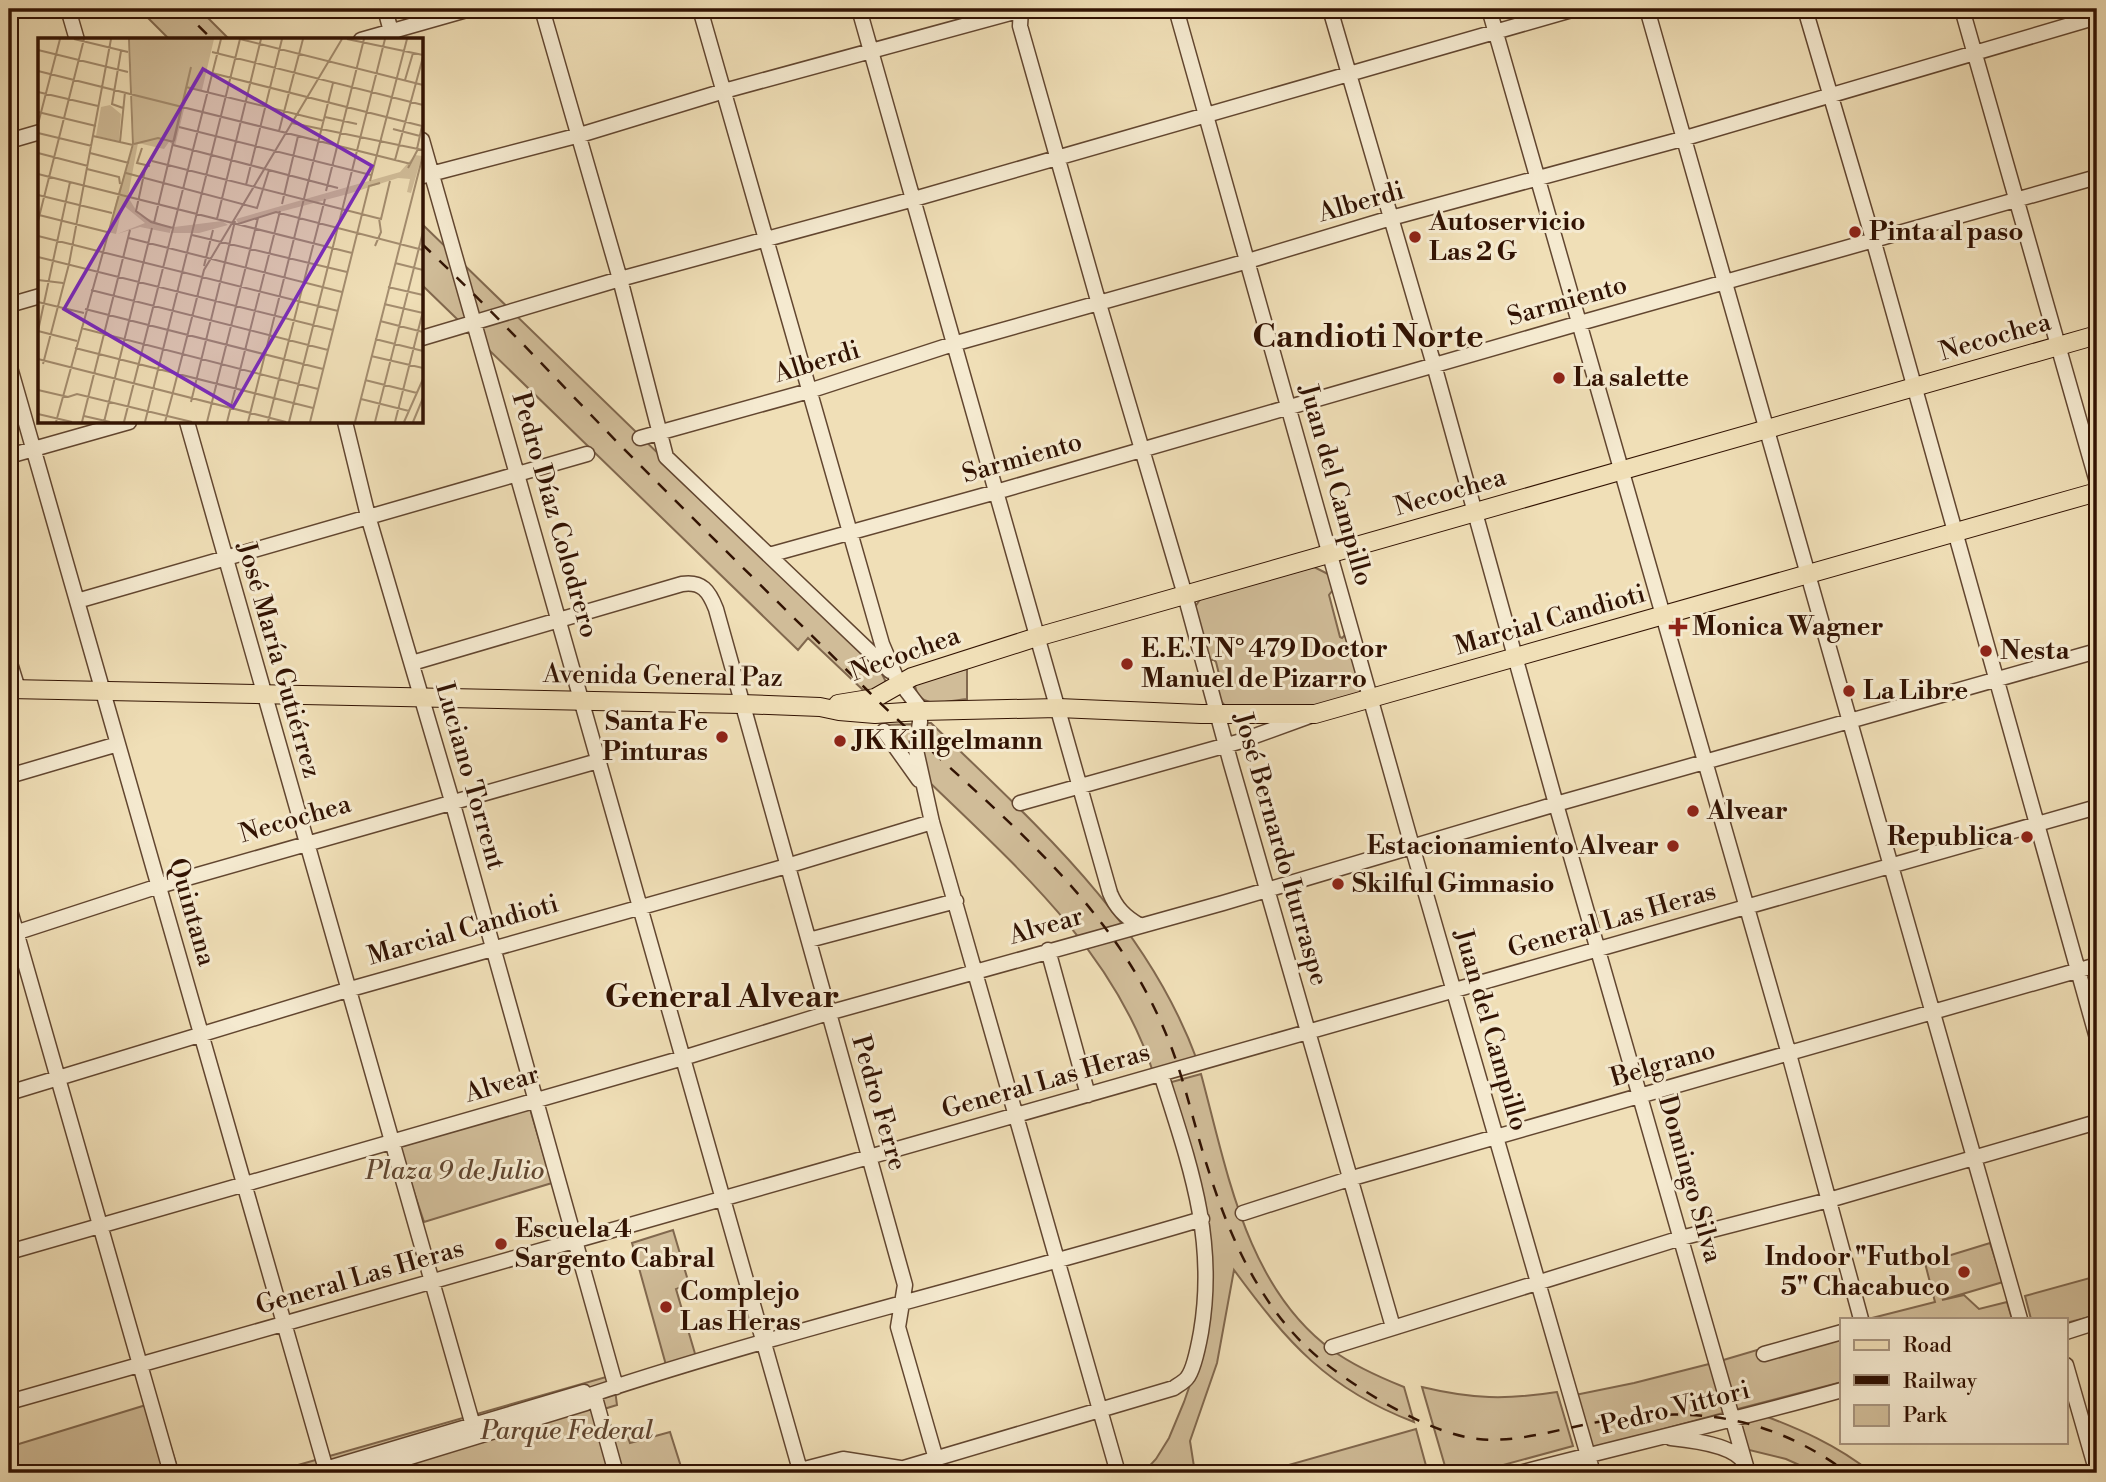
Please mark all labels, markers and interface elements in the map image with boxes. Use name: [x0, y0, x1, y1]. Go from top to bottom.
inset map: [38, 38, 424, 424]
street label: Alberdi: [1313, 175, 1408, 230]
place label: Autoservicio Las 2 G: [1428, 206, 1586, 268]
place label: Pinta al paso: [1869, 216, 2023, 248]
marker: Pinta al paso: [1847, 224, 1863, 240]
marker: Autoservicio Las 2 G: [1407, 229, 1423, 245]
street label: Sarmiento: [1503, 269, 1631, 333]
street label: Necochea: [1936, 306, 2055, 368]
district label: Candioti Norte: [1252, 317, 1484, 358]
street label: Alberdi: [769, 334, 864, 390]
place label: La salette: [1573, 362, 1689, 394]
marker: La salette: [1551, 370, 1567, 386]
street label: Juan del Campillo: [1292, 380, 1380, 589]
street label: Pedro Díaz Colodrero: [505, 389, 605, 641]
street label: Sarmiento: [958, 426, 1086, 490]
street label: Necochea: [1391, 461, 1510, 523]
street label: José María Gutiérrez: [230, 537, 328, 782]
street label: Marcial Candioti: [1451, 577, 1649, 663]
place label: Monica Wagner: [1692, 611, 1884, 643]
street label: Necochea: [846, 619, 965, 689]
marker: Monica Wagner: [1670, 619, 1686, 635]
place label: E.E.T N° 479 Doctor Manuel de Pizarro: [1141, 633, 1388, 695]
place label: Nesta: [2000, 635, 2070, 667]
marker: Nesta: [1978, 643, 1994, 659]
marker: E.E.T N° 479 Doctor Manuel de Pizarro: [1119, 656, 1135, 672]
street label: Avenida General Paz: [542, 658, 783, 694]
place label: La Libre: [1863, 675, 1968, 707]
street label: Luciano Torrent: [428, 679, 512, 873]
marker: La Libre: [1841, 683, 1857, 699]
place label: Santa Fe Pinturas: [602, 706, 708, 768]
street label: José Bernardo Iturraspe: [1226, 708, 1335, 989]
place label: JK Killgelmann: [851, 725, 1043, 757]
marker: Santa Fe Pinturas: [714, 729, 730, 745]
marker: JK Killgelmann: [832, 733, 848, 749]
street label: Necochea: [236, 788, 355, 850]
place label: Alvear: [1706, 795, 1788, 827]
marker: Alvear: [1685, 803, 1701, 819]
place label: Republica: [1887, 821, 2014, 853]
marker: Republica: [2019, 829, 2035, 845]
place label: Estacionamiento Alvear: [1367, 830, 1659, 862]
marker: Estacionamiento Alvear: [1665, 838, 1681, 854]
street label: Quintana: [161, 854, 223, 970]
place label: Skilful Gimnasio: [1352, 868, 1555, 900]
street label: General Las Heras: [1504, 875, 1720, 965]
marker: Skilful Gimnasio: [1330, 876, 1346, 892]
street label: Marcial Candioti: [364, 887, 562, 973]
street label: Alvear: [1004, 900, 1087, 952]
street label: Juan del Campillo: [1447, 925, 1535, 1134]
district label: General Alvear: [605, 977, 839, 1018]
street label: Pedro Ferre: [844, 1032, 914, 1174]
street label: Belgrano: [1606, 1034, 1719, 1094]
street label: General Las Heras: [938, 1036, 1154, 1126]
street label: Alvear: [460, 1058, 543, 1110]
street label: Domingo Silva: [1651, 1092, 1729, 1267]
park label: Plaza 9 de Julio: [365, 1155, 544, 1187]
place label: Escuela 4 Sargento Cabral: [515, 1213, 715, 1275]
street label: General Las Heras: [252, 1232, 468, 1322]
marker: Escuela 4 Sargento Cabral: [493, 1236, 509, 1252]
place label: Indoor "Futbol 5" Chacabuco: [1765, 1241, 1950, 1303]
marker: Indoor "Futbol 5" Chacabuco: [1956, 1264, 1972, 1280]
place label: Complejo Las Heras: [680, 1276, 801, 1338]
marker: Complejo Las Heras: [658, 1299, 674, 1315]
legend: [1840, 1318, 2068, 1444]
text: Road: [1903, 1333, 1952, 1359]
text: Railway: [1903, 1369, 1978, 1395]
street label: Pedro Vittori: [1597, 1374, 1753, 1442]
text: Park: [1903, 1403, 1948, 1429]
park label: Parque Federal: [480, 1415, 654, 1447]

